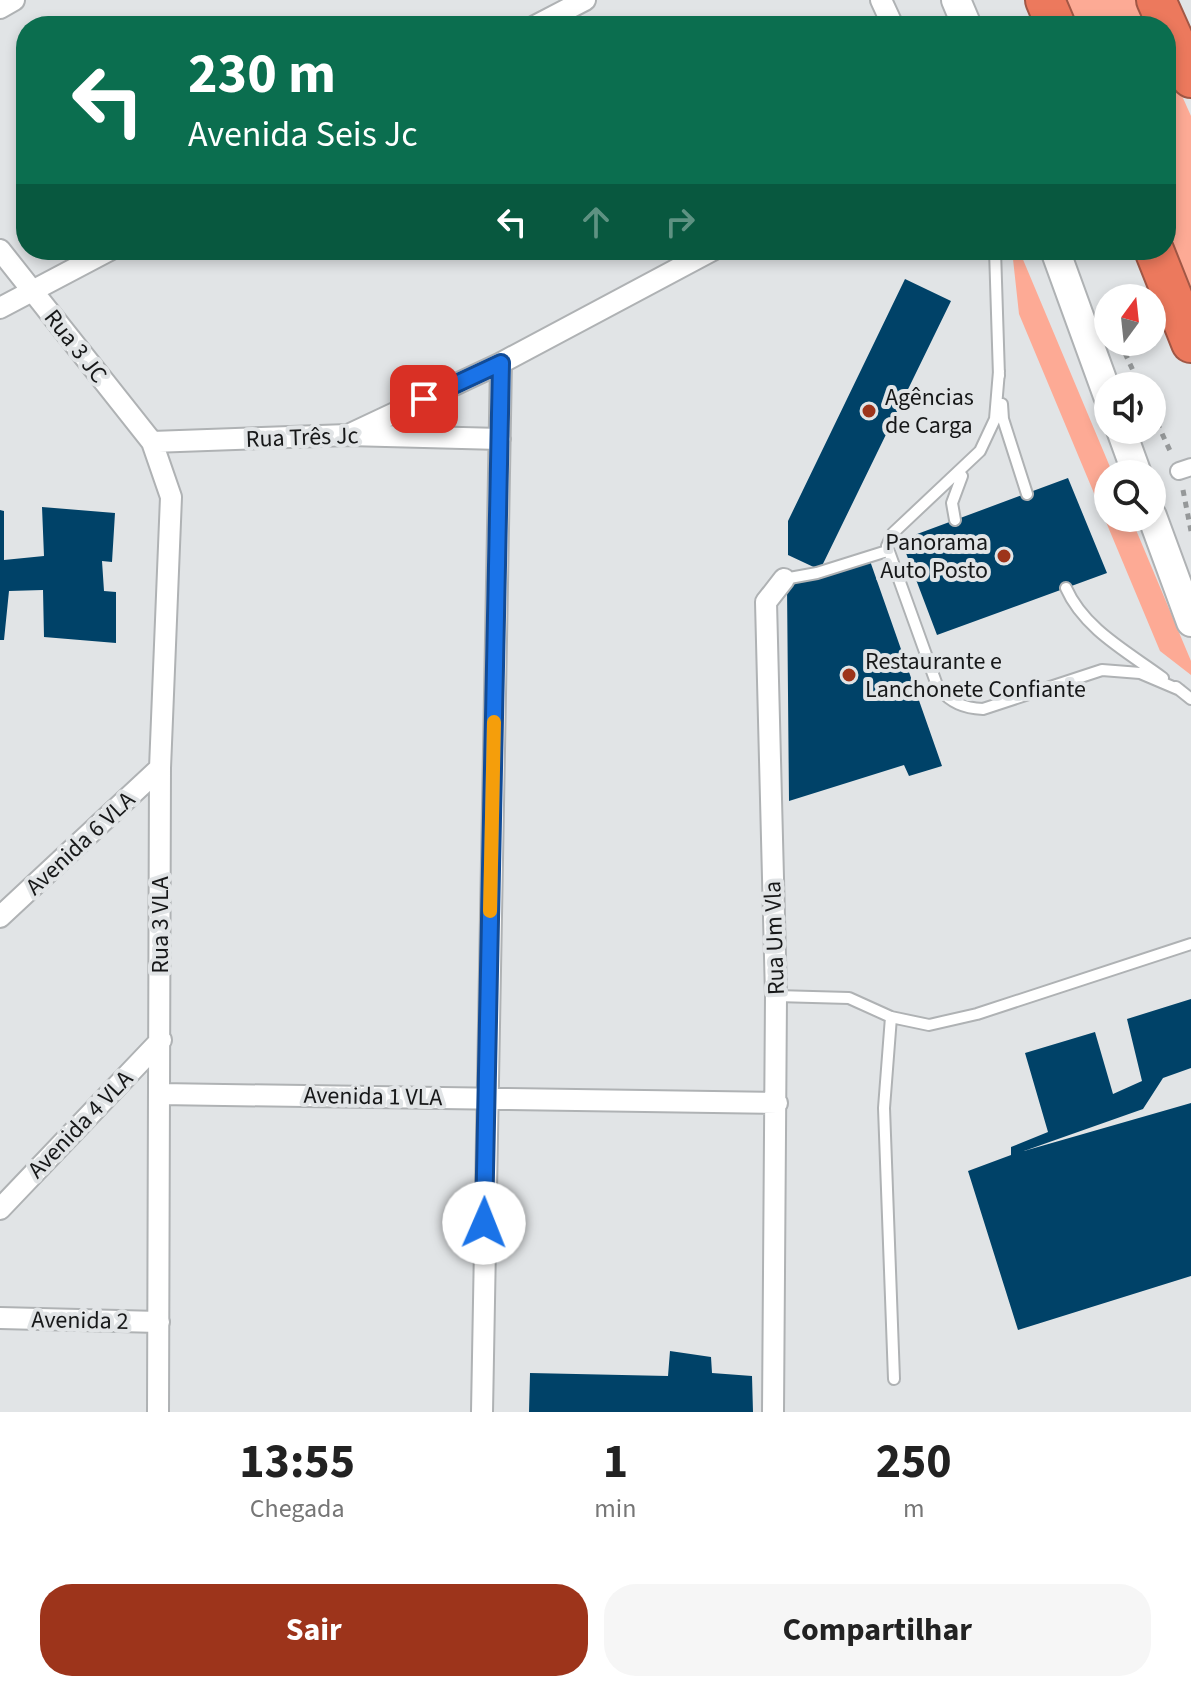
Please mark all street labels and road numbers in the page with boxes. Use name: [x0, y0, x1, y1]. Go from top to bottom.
street label: Rua 3 JC: [35, 302, 116, 391]
street label: Rua Três Jc: [245, 418, 359, 457]
street label: Avenida 6 VLA: [18, 783, 143, 904]
street label: Rua 3 VLA: [143, 876, 178, 974]
street label: Rua Um Vla: [755, 880, 794, 996]
street label: Avenida 4 VLA: [19, 1062, 141, 1186]
street label: Avenida 1 VLA: [303, 1078, 443, 1115]
street label: Avenida 2: [31, 1302, 129, 1339]

